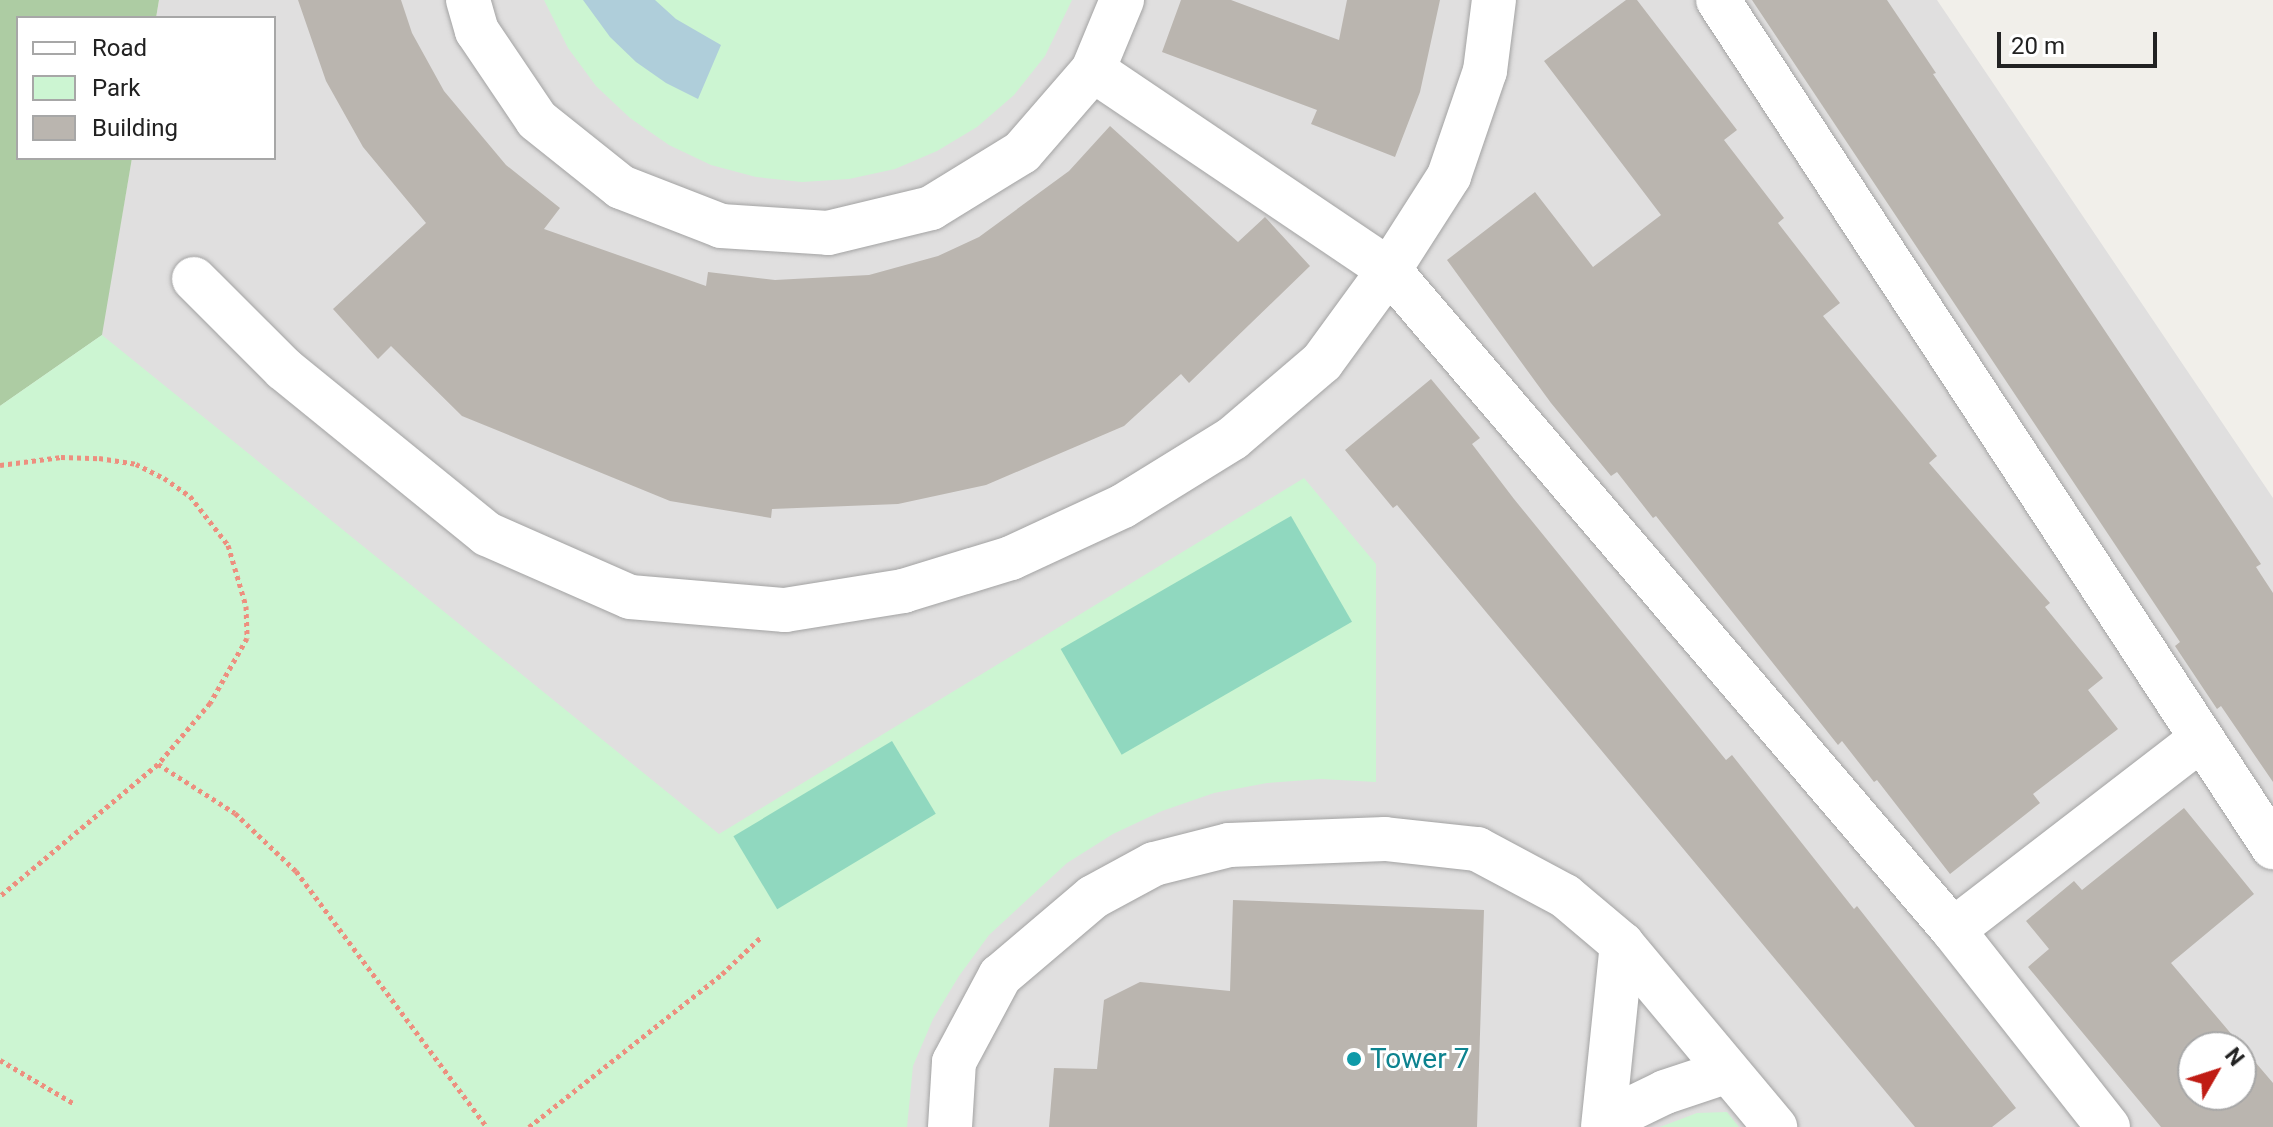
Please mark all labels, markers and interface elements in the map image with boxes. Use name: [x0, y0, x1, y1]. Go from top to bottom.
legend: [16, 16, 276, 160]
scale bar: [2001, 16, 2161, 66]
text: 20 m: [2011, 32, 2065, 60]
text: Road: [92, 34, 147, 62]
text: Park: [92, 74, 140, 102]
text: Building: [92, 114, 178, 142]
north arrow: [2177, 1031, 2257, 1111]
place label: Tower 7: [1370, 1042, 1469, 1076]
text: N: [2220, 1043, 2249, 1071]
marker: Tower 7: [1345, 1050, 1363, 1068]

